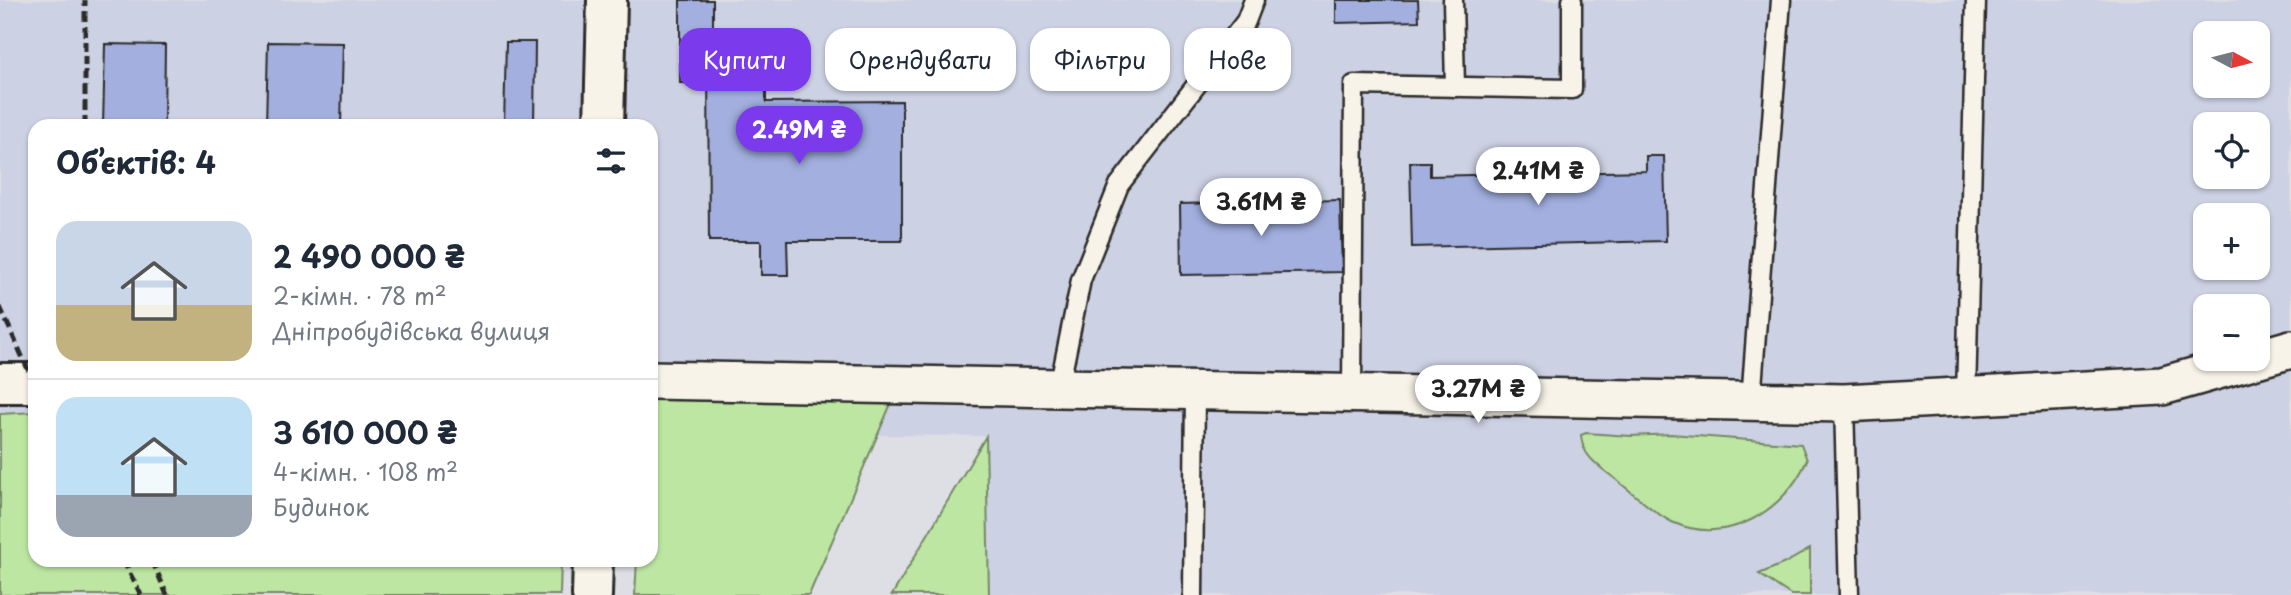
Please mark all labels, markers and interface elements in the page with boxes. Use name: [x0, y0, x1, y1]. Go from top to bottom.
north arrow: [2193, 21, 2270, 98]
map controls: [2193, 21, 2270, 371]
chip: Купити: [679, 28, 811, 91]
chip: Орендувати: [825, 28, 1016, 91]
chip: Фільтри: [1030, 28, 1170, 91]
chip: Нове: [1184, 28, 1291, 91]
pin: 2.49M ₴: [734, 106, 864, 166]
text: 2.49M ₴: [752, 111, 846, 146]
button: locate: [2193, 112, 2270, 189]
text: Об’єктів: 4: [56, 139, 216, 184]
icon: filters: [592, 142, 630, 180]
pin: 2.41M ₴: [1473, 148, 1603, 207]
text: 2.41M ₴: [1492, 152, 1584, 187]
pin: 3.61M ₴: [1196, 178, 1326, 238]
text: 3.61M ₴: [1216, 183, 1306, 218]
button: +: [2193, 203, 2270, 280]
text: 2 490 000 ₴: [273, 233, 465, 278]
icon: home: [112, 249, 196, 333]
text: 2-кімн. · 78 m²: [273, 278, 447, 313]
button: −: [2193, 294, 2270, 371]
text: Дніпробудівська вулиця: [273, 313, 550, 348]
pin: 3.27M ₴: [1413, 366, 1543, 425]
text: 3.27M ₴: [1431, 370, 1525, 405]
text: 3 610 000 ₴: [273, 409, 457, 454]
icon: home: [112, 425, 196, 509]
text: 4-кімн. · 108 m²: [273, 454, 458, 489]
text: Будинок: [273, 489, 369, 524]

